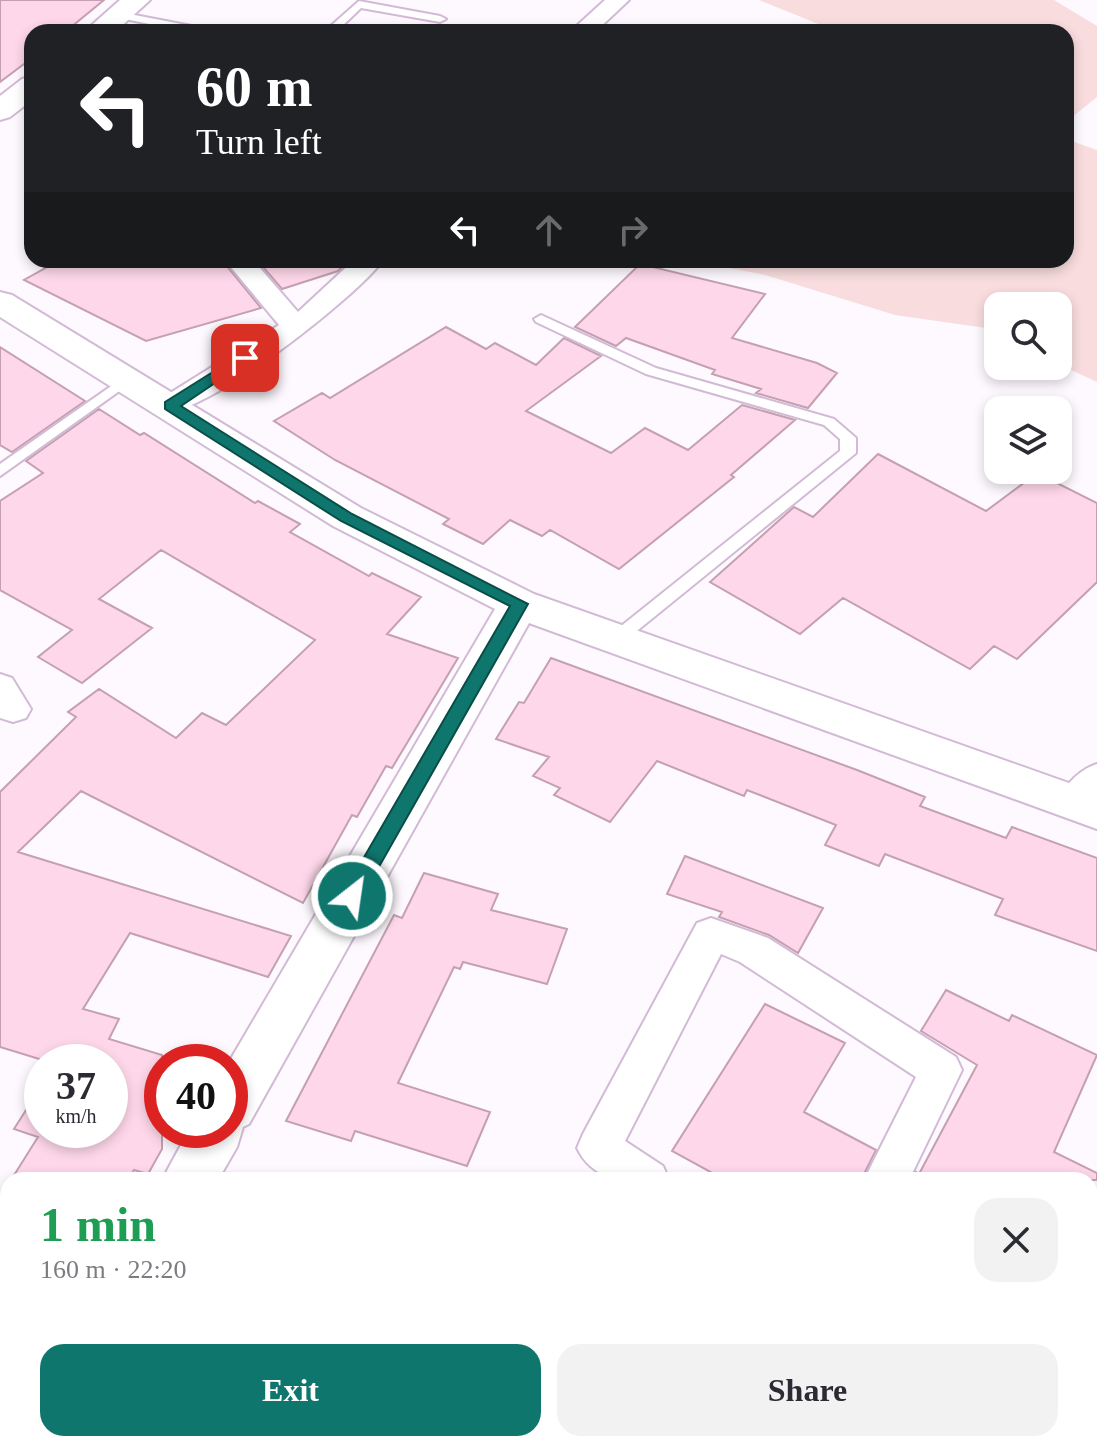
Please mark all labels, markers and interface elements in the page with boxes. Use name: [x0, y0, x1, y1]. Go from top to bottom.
icon: left: [64, 56, 168, 160]
text: 60 m: [196, 56, 313, 118]
text: Turn left: [196, 122, 322, 162]
icon: left: [443, 208, 487, 252]
icon: ahead: [527, 208, 571, 252]
icon: right: [611, 208, 655, 252]
map controls: [984, 292, 1072, 484]
button: search: [984, 292, 1072, 380]
pin: [211, 324, 279, 392]
icon: arrive: [223, 336, 267, 380]
button: layers: [984, 396, 1072, 484]
position arrow: [310, 854, 394, 938]
speed limit sign: 40: [144, 1044, 248, 1148]
text: 37: [56, 1063, 96, 1108]
text: km/h: [55, 1105, 97, 1127]
text: 1 min: [40, 1198, 156, 1251]
button: close: [974, 1198, 1058, 1282]
text: 160 m · 22:20: [40, 1255, 187, 1284]
button: Exit: [40, 1344, 541, 1436]
button: Share: [557, 1344, 1058, 1436]

